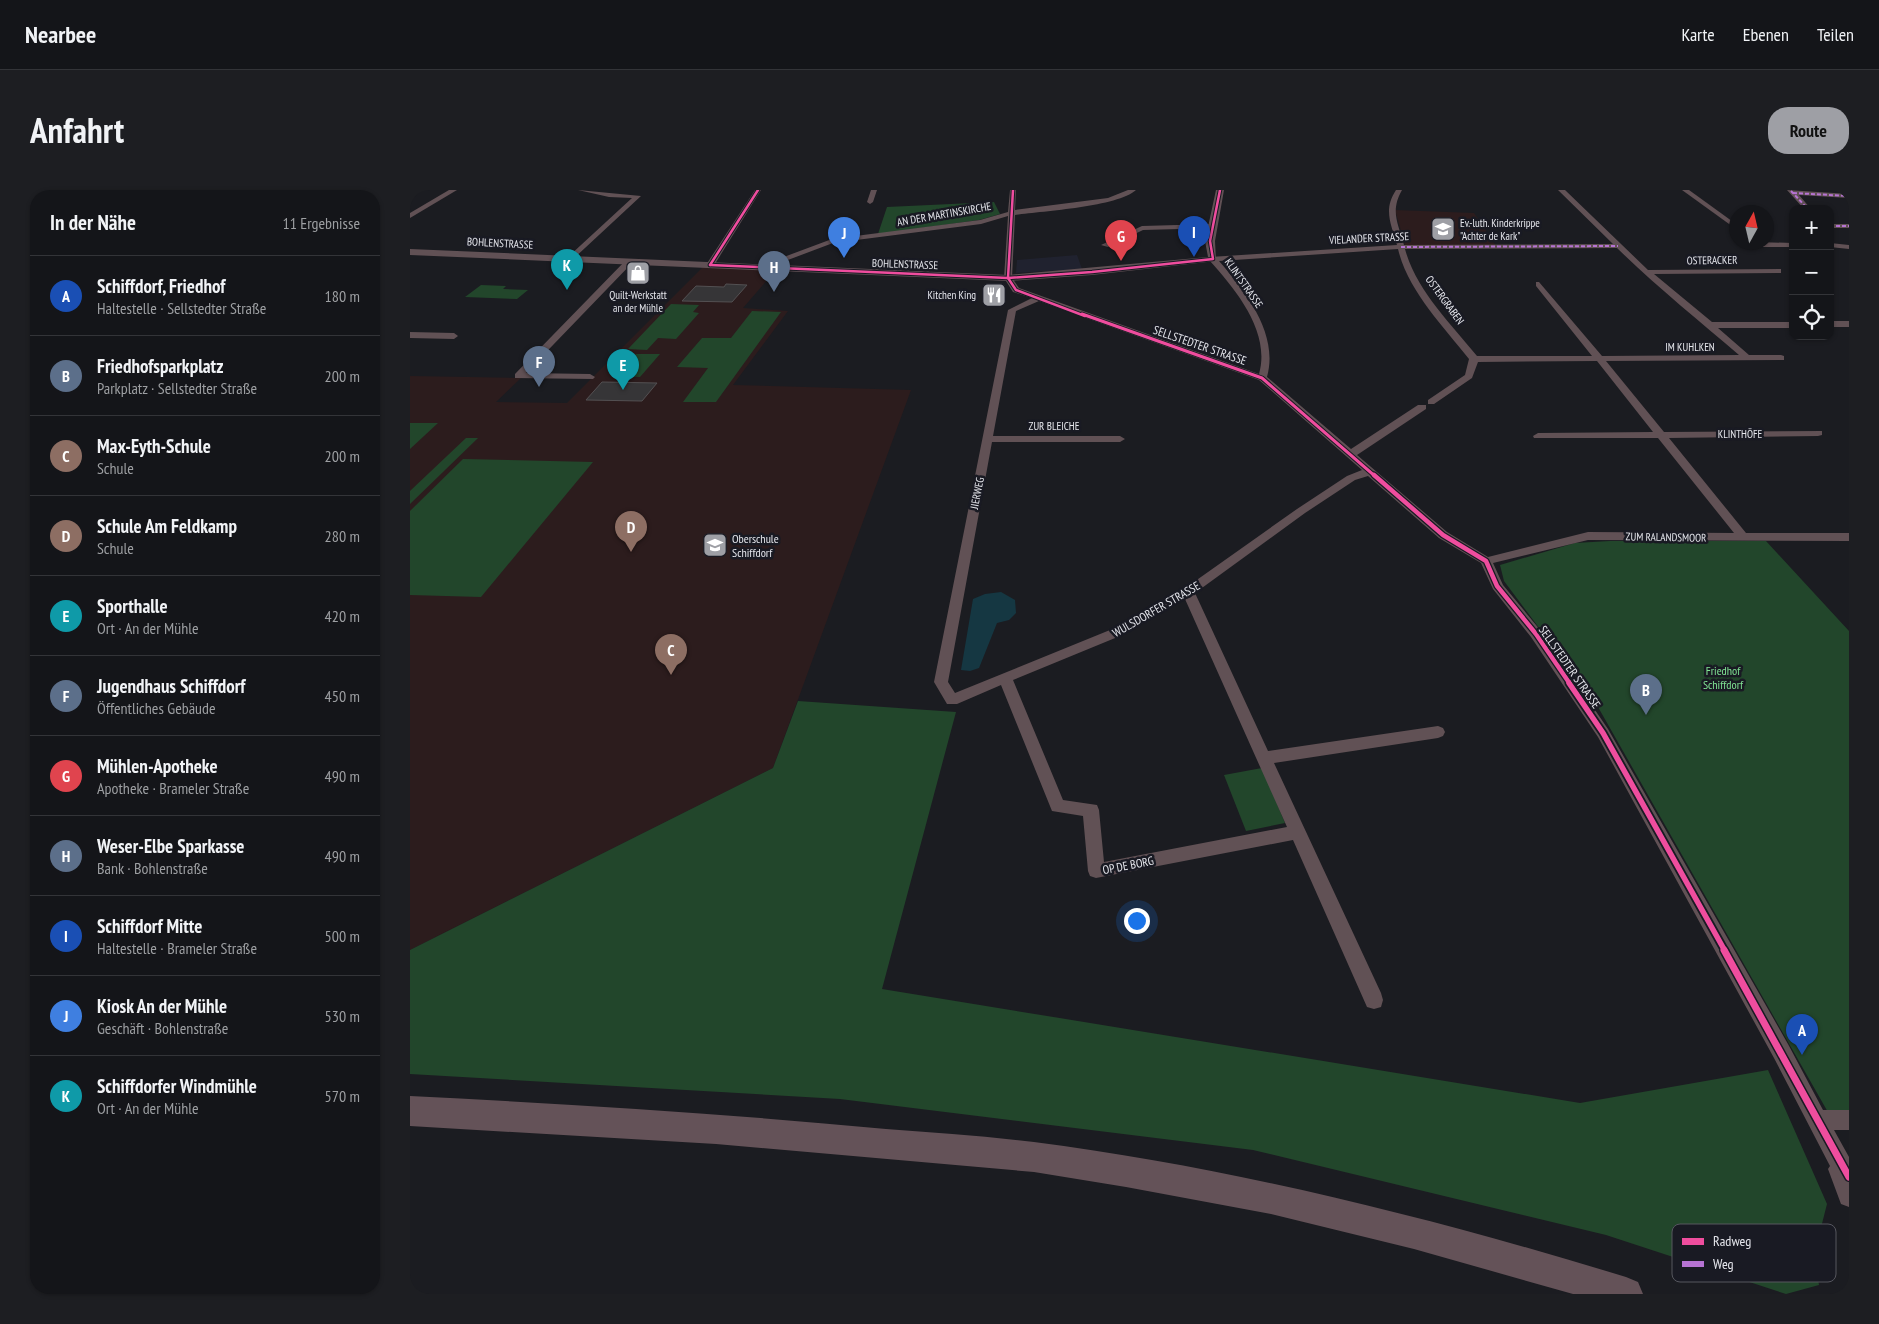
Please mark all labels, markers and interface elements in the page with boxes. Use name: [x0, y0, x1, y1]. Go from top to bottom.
text: Nearbee: [25, 19, 96, 50]
text: Karte: [1681, 23, 1715, 46]
text: Ebenen: [1743, 23, 1789, 46]
text: Teilen: [1817, 23, 1854, 46]
text: Anfahrt: [30, 107, 124, 153]
button: Route: [1768, 107, 1849, 154]
street label: AN DER MARTINSKIRCHE: [896, 199, 992, 229]
north arrow: [1729, 205, 1774, 250]
map controls: [1789, 205, 1834, 340]
button: +: [1789, 205, 1834, 250]
text: In der Nähe: [50, 209, 136, 236]
text: 11 Ergebnisse: [283, 213, 360, 233]
pin: I: [1178, 216, 1210, 257]
school or university icon: Ev.-luth. Kinderkrippe "Achter de Kark": [1430, 216, 1456, 242]
place label: Ev.-luth. Kinderkrippe "Achter de Kark": [1460, 216, 1540, 243]
pin: J: [828, 217, 860, 258]
pin: G: [1105, 220, 1137, 261]
street label: VIELANDER STRASSE: [1328, 229, 1410, 247]
street label: BOHLENSTRASSE: [467, 234, 534, 252]
pin: K: [551, 249, 583, 290]
button: −: [1789, 250, 1834, 295]
pin: H: [758, 251, 790, 292]
street label: OSTERACKER: [1686, 253, 1738, 267]
street label: KLINTSTRASSE: [1222, 255, 1266, 311]
street label: BOHLENSTRASSE: [872, 256, 939, 272]
shop icon: Quilt-Werkstatt an der Mühle: [625, 260, 651, 286]
street label: OSTERGRABEN: [1423, 273, 1467, 327]
text: Schiffdorf, Friedhof: [97, 274, 225, 298]
restaurant icon: Kitchen King: [981, 282, 1007, 308]
text: A: [62, 286, 70, 306]
text: 180 m: [325, 286, 360, 306]
place label: Quilt-Werkstatt an der Mühle: [609, 288, 667, 315]
place label: Kitchen King: [927, 288, 976, 302]
button: locate: [1789, 295, 1834, 340]
text: Haltestelle · Sellstedter Straße: [97, 298, 266, 318]
street label: SELLSTEDTER STRASSE: [1151, 322, 1249, 368]
street label: IM KUHLKEN: [1665, 340, 1715, 354]
pin: F: [523, 346, 555, 387]
pin: E: [607, 349, 639, 390]
text: Friedhofsparkplatz: [97, 354, 223, 378]
text: B: [62, 366, 70, 386]
text: 200 m: [325, 366, 360, 386]
text: Parkplatz · Sellstedter Straße: [97, 378, 257, 398]
street label: ZUR BLEICHE: [1029, 419, 1080, 433]
street label: KLINTHÖFE: [1718, 427, 1763, 441]
text: Max-Eyth-Schule: [97, 434, 211, 458]
text: C: [62, 446, 70, 466]
text: 200 m: [325, 446, 360, 466]
text: Schule: [97, 458, 134, 478]
street label: JIERWEG: [967, 476, 987, 511]
pin: D: [615, 511, 647, 552]
text: Schule Am Feldkamp: [97, 514, 237, 538]
text: D: [62, 526, 70, 546]
text: 280 m: [325, 526, 360, 546]
street label: ZUM RALANDSMOOR: [1626, 529, 1706, 545]
place label: Oberschule Schiffdorf: [732, 531, 779, 560]
school or university icon: Oberschule Schiffdorf: [702, 532, 728, 558]
text: Schule: [97, 538, 134, 558]
street label: WULSDORFER STRASSE: [1110, 578, 1202, 640]
text: Sporthalle: [97, 594, 168, 618]
text: E: [63, 606, 69, 626]
text: 420 m: [325, 606, 360, 626]
text: Ort · An der Mühle: [97, 618, 199, 638]
street label: SELLSTEDTER STRASSE: [1536, 623, 1604, 711]
pin: C: [655, 634, 687, 675]
park label: Friedhof Schiffdorf: [1703, 663, 1744, 692]
text: Jugendhaus Schiffdorf: [97, 674, 245, 698]
pin: B: [1630, 674, 1662, 715]
text: F: [63, 686, 69, 706]
text: 450 m: [325, 686, 360, 706]
text: Öffentliches Gebäude: [97, 698, 216, 718]
text: Mühlen-Apotheke: [97, 754, 218, 778]
text: G: [62, 766, 70, 786]
text: 490 m: [325, 766, 360, 786]
text: Apotheke · Brameler Straße: [97, 778, 249, 798]
text: Weser-Elbe Sparkasse: [97, 834, 245, 858]
text: H: [62, 846, 70, 866]
text: 490 m: [325, 846, 360, 866]
street label: OP DE BORG: [1101, 853, 1155, 877]
text: Bank · Bohlenstraße: [97, 858, 208, 878]
your location: [1124, 908, 1150, 934]
text: Schiffdorf Mitte: [97, 914, 202, 938]
text: I: [64, 926, 68, 946]
text: 500 m: [325, 926, 360, 946]
text: Haltestelle · Brameler Straße: [97, 938, 257, 958]
text: Kiosk An der Mühle: [97, 994, 227, 1018]
text: J: [64, 1006, 68, 1026]
text: 530 m: [325, 1006, 360, 1026]
pin: A: [1786, 1014, 1818, 1055]
text: Geschäft · Bohlenstraße: [97, 1018, 228, 1038]
text: Schiffdorfer Windmühle: [97, 1074, 257, 1098]
text: K: [62, 1086, 70, 1106]
text: 570 m: [325, 1086, 360, 1106]
text: Ort · An der Mühle: [97, 1098, 199, 1118]
legend: [1672, 1224, 1836, 1282]
text: Radweg: [1713, 1232, 1751, 1250]
text: Weg: [1713, 1255, 1734, 1273]

